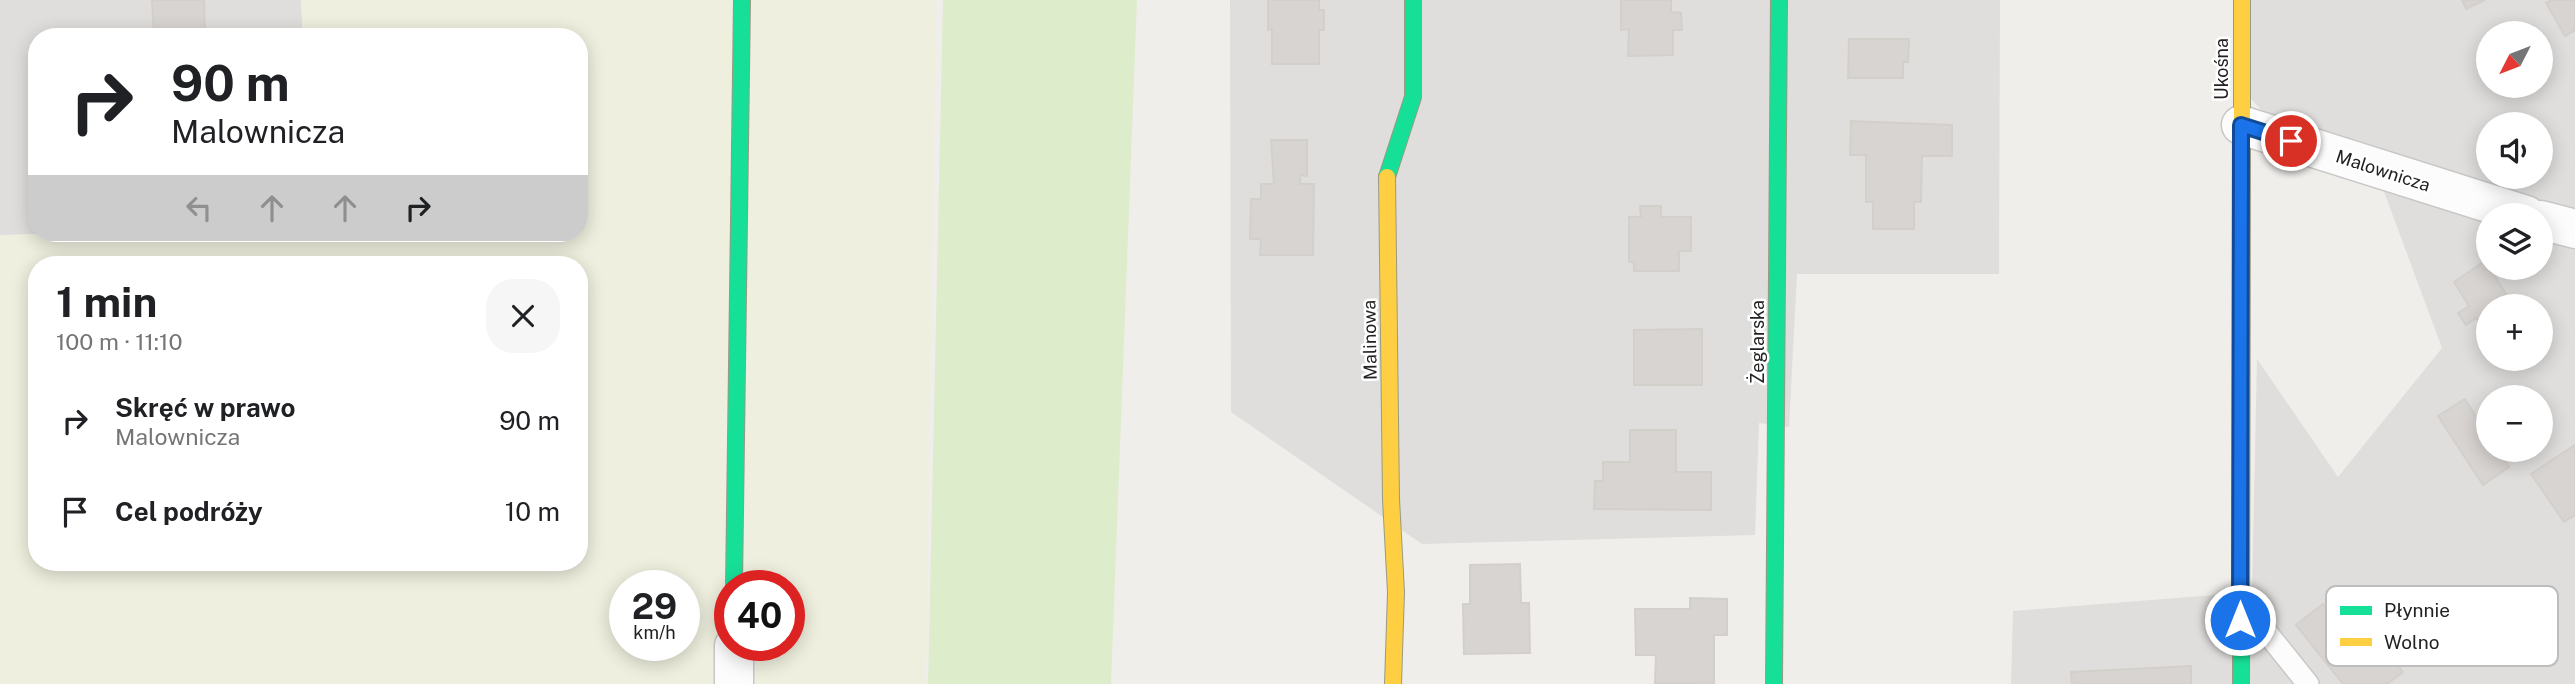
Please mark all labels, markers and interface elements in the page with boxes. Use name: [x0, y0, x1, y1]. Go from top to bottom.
north arrow: [2476, 21, 2553, 98]
map controls: [2476, 21, 2553, 462]
street label: Ukośna: [2211, 38, 2232, 100]
text: 90 m: [171, 54, 290, 112]
icon: right: [56, 56, 147, 147]
pin: [2261, 111, 2321, 171]
button: sound: [2476, 112, 2553, 189]
text: Malownicza: [171, 113, 345, 150]
icon: arrive: [2272, 122, 2310, 160]
street label: Malownicza: [2333, 145, 2433, 196]
icon: left: [180, 189, 218, 227]
icon: ahead: [253, 189, 291, 227]
icon: ahead: [326, 189, 364, 227]
icon: right: [399, 189, 437, 227]
button: layers: [2476, 203, 2553, 280]
text: 1 min: [56, 277, 157, 326]
button: close: [486, 279, 560, 353]
button: +: [2476, 294, 2553, 371]
street label: Malinowa: [1358, 300, 1381, 380]
street label: Żeglarska: [1746, 300, 1768, 384]
text: 100 m · 11:10: [56, 328, 183, 355]
button: −: [2476, 385, 2553, 462]
text: Skręć w prawo: [115, 392, 295, 423]
icon: right: [56, 402, 94, 440]
text: 90 m: [499, 405, 560, 436]
text: Malownicza: [115, 423, 240, 450]
icon: arrive: [56, 493, 94, 531]
text: Cel podróży: [115, 496, 263, 527]
text: 10 m: [505, 496, 560, 527]
speed limit sign: 40: [714, 570, 805, 661]
position arrow: [2203, 583, 2277, 657]
text: 29: [632, 586, 677, 627]
legend: [2326, 586, 2558, 666]
text: Płynnie: [2384, 599, 2450, 621]
text: km/h: [633, 622, 676, 643]
text: Wolno: [2384, 631, 2439, 653]

